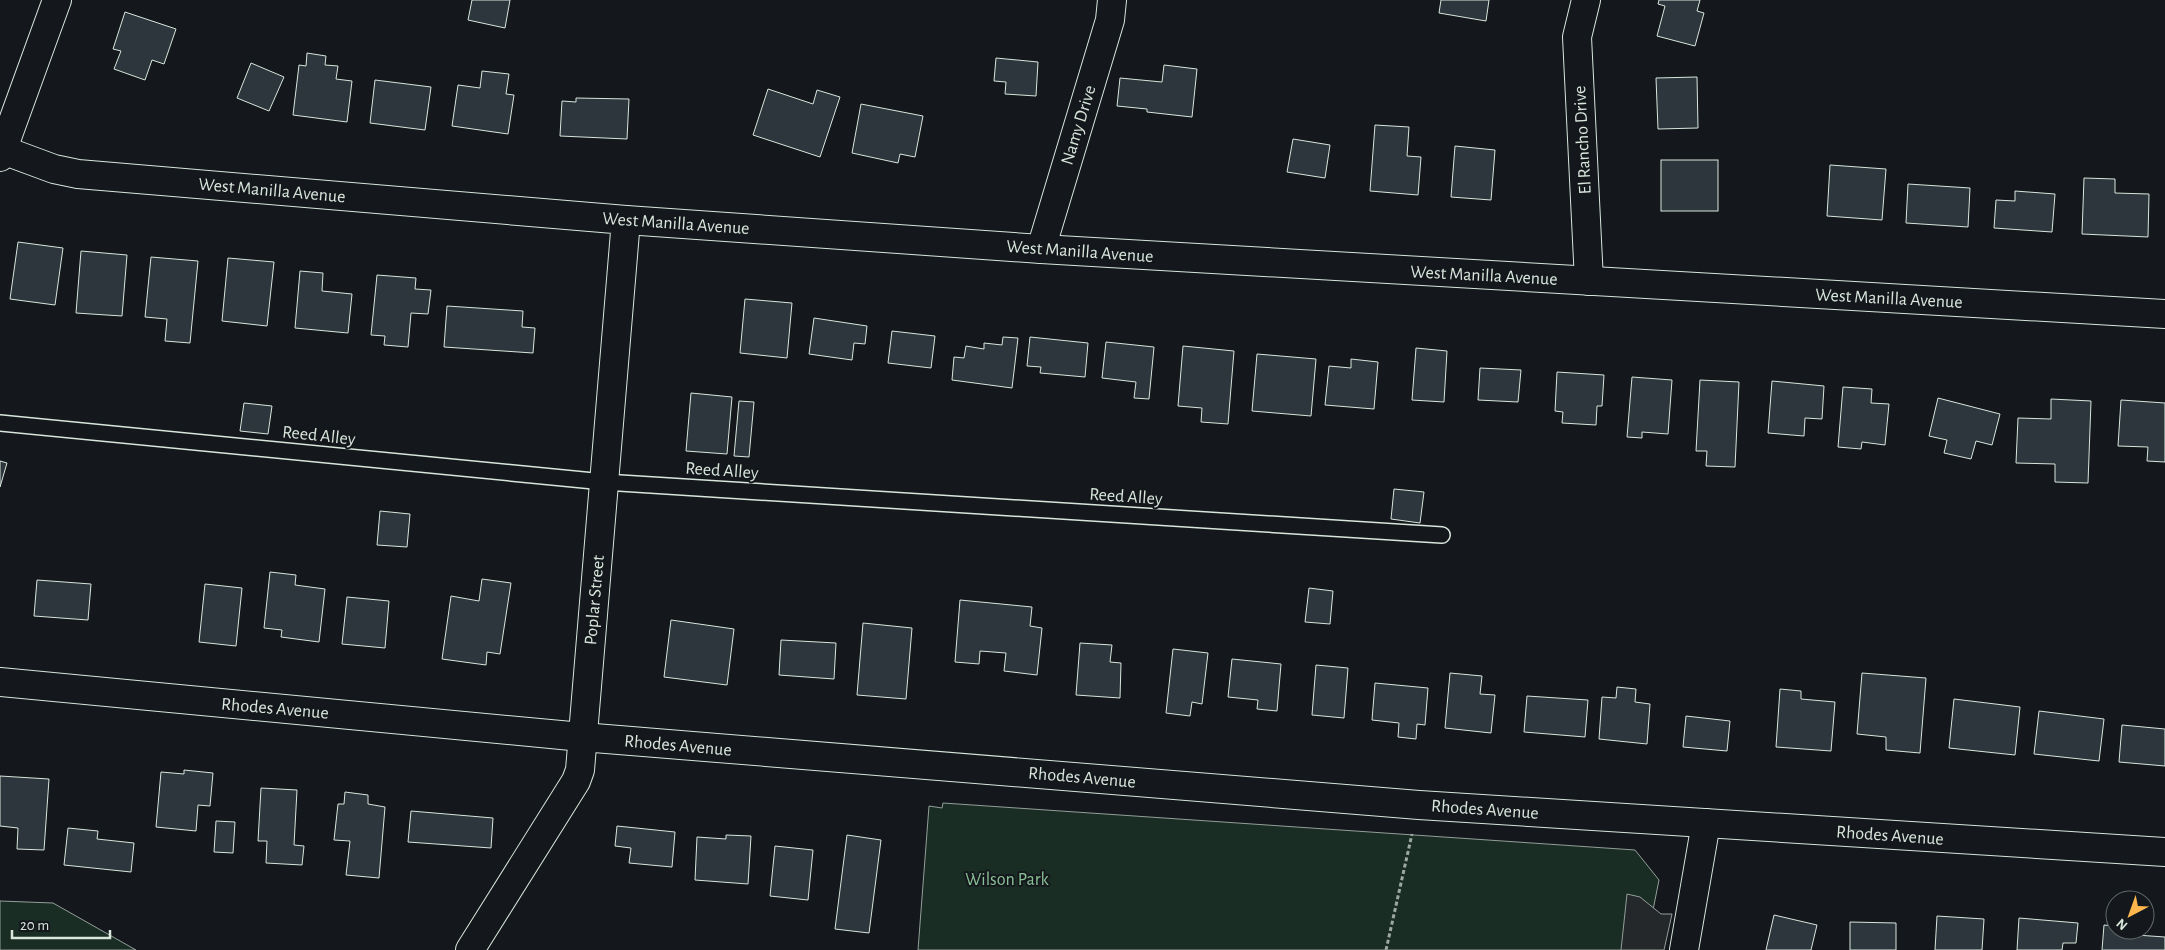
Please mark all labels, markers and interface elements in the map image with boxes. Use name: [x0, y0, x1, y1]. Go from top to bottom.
street label: Namy Drive: [1058, 83, 1100, 167]
street label: El Rancho Drive: [1571, 85, 1595, 195]
street label: West Manilla Avenue: [198, 176, 346, 206]
street label: West Manilla Avenue: [602, 210, 750, 238]
street label: West Manilla Avenue: [1006, 238, 1154, 266]
street label: West Manilla Avenue: [1410, 263, 1558, 289]
street label: West Manilla Avenue: [1815, 286, 1963, 312]
street label: Reed Alley: [281, 423, 357, 449]
street label: Reed Alley: [685, 459, 760, 483]
street label: Reed Alley: [1089, 485, 1164, 509]
street label: Poplar Street: [582, 554, 608, 646]
street label: Rhodes Avenue: [220, 695, 329, 723]
street label: Rhodes Avenue: [623, 732, 732, 760]
street label: Rhodes Avenue: [1027, 764, 1136, 792]
street label: Rhodes Avenue: [1431, 797, 1539, 823]
street label: Rhodes Avenue: [1836, 823, 1944, 849]
park label: Wilson Park: [965, 871, 1050, 889]
north arrow: [2105, 890, 2155, 940]
scale bar: [12, 908, 110, 940]
text: N: [2114, 916, 2130, 933]
text: 20 m: [20, 918, 49, 933]

